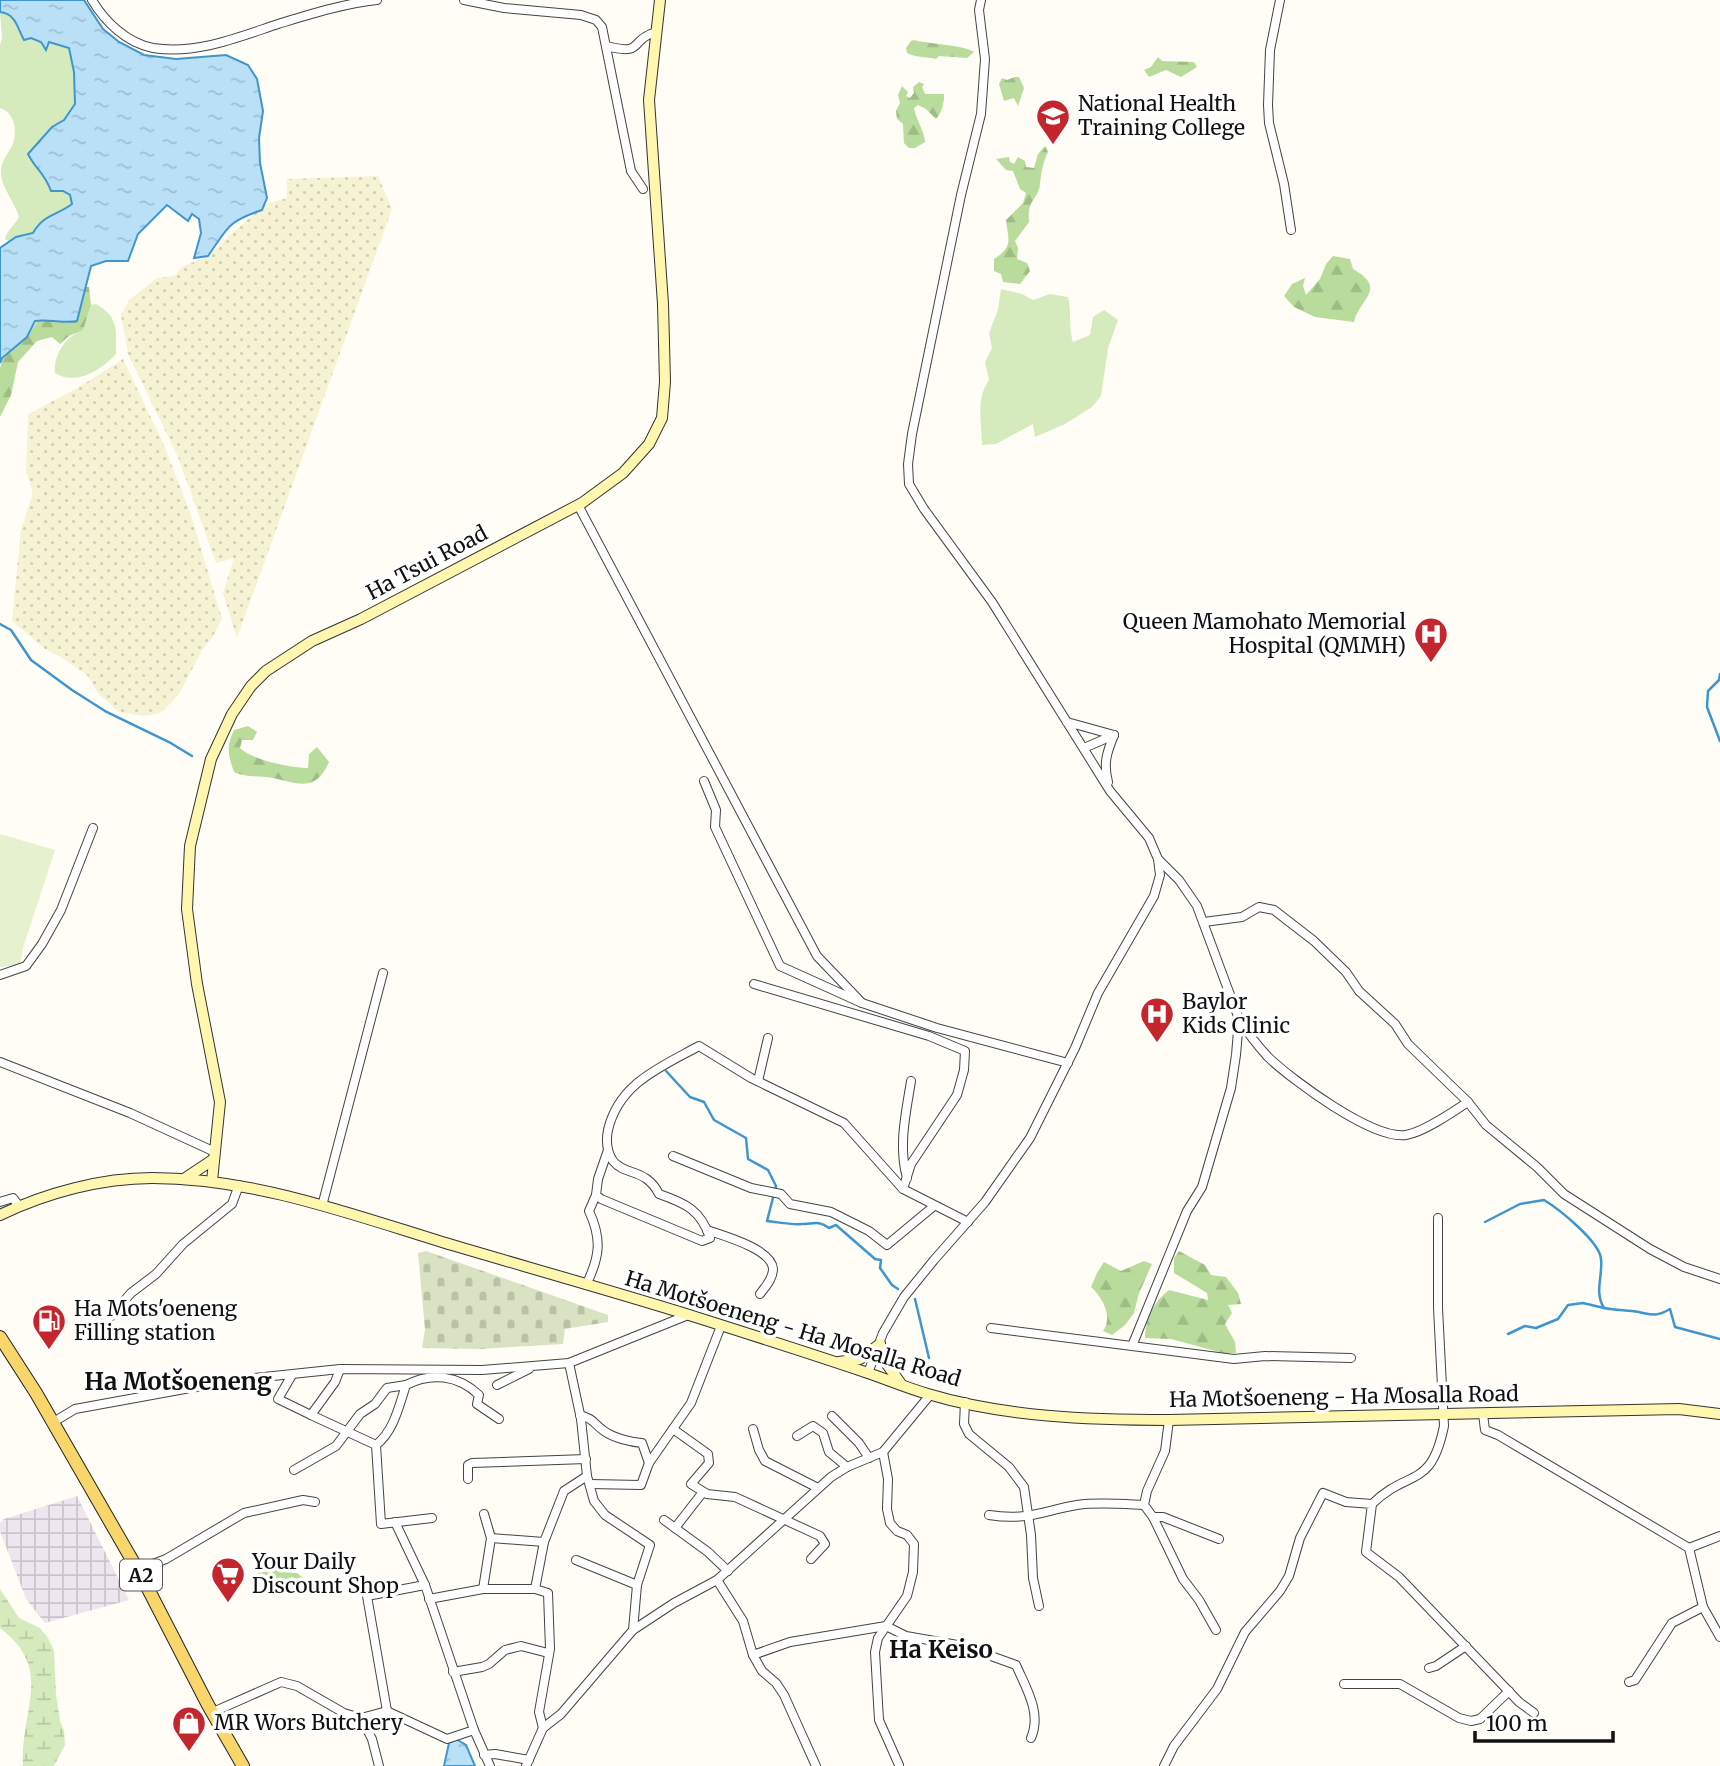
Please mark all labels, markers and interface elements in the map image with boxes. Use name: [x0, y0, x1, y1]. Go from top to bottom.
place label: National Health Training College: [1078, 90, 1245, 141]
school or university icon: National Health Training College: [1034, 97, 1072, 146]
street label: Ha Tsui Road: [362, 519, 492, 606]
place label: Queen Mamohato Memorial Hospital (QMMH): [1123, 608, 1406, 659]
hospital icon: Queen Mamohato Memorial Hospital (QMMH): [1412, 615, 1450, 664]
place label: Baylor Kids Clinic: [1182, 988, 1290, 1039]
hospital icon: Baylor Kids Clinic: [1138, 995, 1176, 1044]
street label: Ha Motšoeneng - Ha Mosalla Road: [622, 1264, 965, 1393]
place label: Ha Mots'oeneng Filling station: [74, 1295, 238, 1346]
fuel station icon: Ha Mots'oeneng Filling station: [30, 1302, 68, 1351]
district label: Ha Motšoeneng: [84, 1366, 272, 1397]
street label: Ha Motšoeneng - Ha Mosalla Road: [1169, 1380, 1519, 1413]
place label: Your Daily Discount Shop: [251, 1548, 399, 1599]
supermarket icon: Your Daily Discount Shop: [209, 1555, 247, 1604]
road number: A2: [120, 1560, 162, 1590]
district label: Ha Keiso: [889, 1634, 993, 1665]
scale bar: [1475, 1700, 1613, 1744]
shop icon: MR Wors Butchery: [170, 1704, 208, 1753]
place label: MR Wors Butchery: [214, 1709, 404, 1736]
text: 100 m: [1486, 1710, 1548, 1737]

